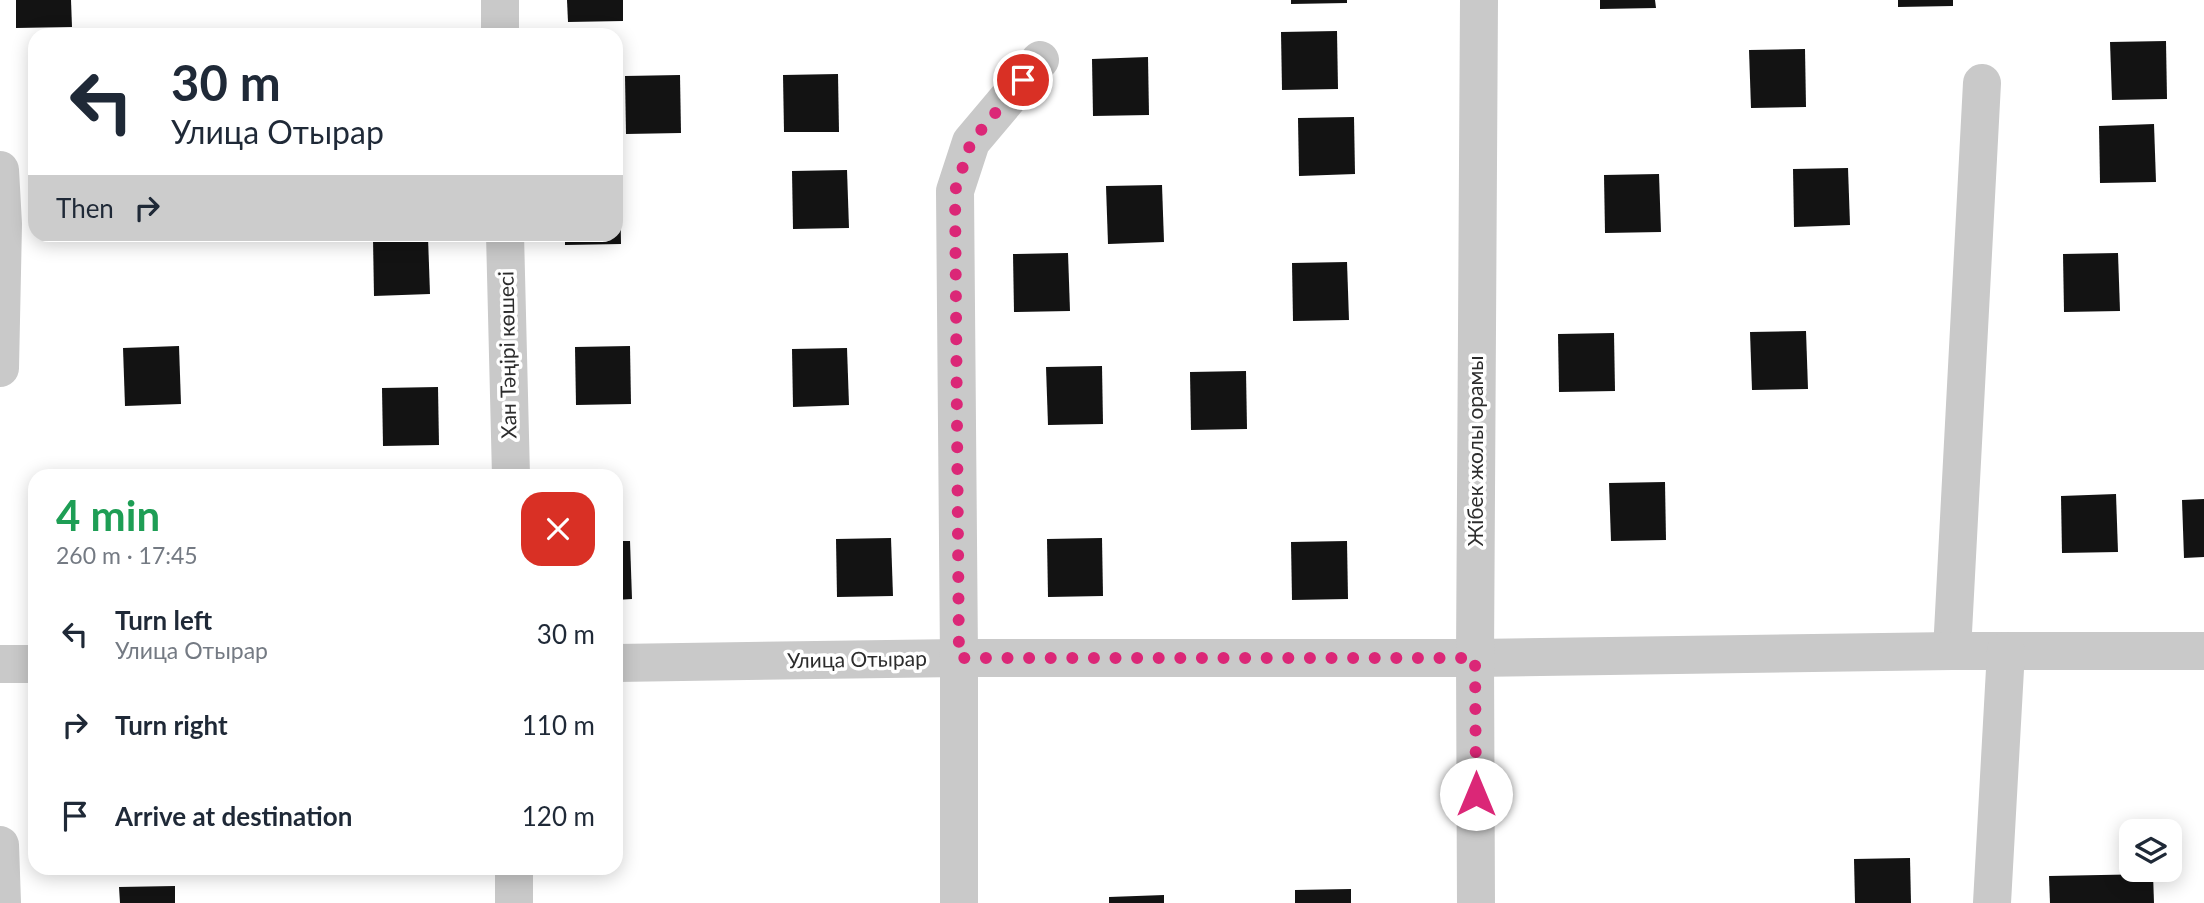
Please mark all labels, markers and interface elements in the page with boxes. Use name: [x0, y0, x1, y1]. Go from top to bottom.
pin: [993, 50, 1053, 110]
text: 30 m: [171, 53, 281, 111]
icon: left: [56, 56, 147, 147]
icon: arrive: [1004, 61, 1042, 99]
text: Улица Отырар: [171, 112, 384, 151]
icon: right: [128, 189, 166, 227]
text: Then: [56, 192, 114, 224]
street label: Хан Тәңірі көшесі: [493, 271, 520, 439]
street label: Жібек жолы орамы: [1462, 355, 1487, 547]
text: 4 min: [56, 490, 160, 540]
button: close: [521, 492, 595, 566]
text: 260 m · 17:45: [56, 541, 198, 569]
text: Turn left: [115, 604, 212, 636]
icon: left: [56, 615, 94, 653]
text: 30 m: [537, 618, 595, 650]
text: Улица Отырар: [115, 636, 268, 664]
street label: Улица Отырар: [787, 645, 927, 672]
icon: right: [56, 706, 94, 744]
text: Turn right: [115, 709, 228, 741]
text: 110 m: [522, 709, 595, 741]
position arrow: [1439, 757, 1513, 831]
icon: arrive: [56, 797, 94, 835]
text: Arrive at destination: [115, 800, 352, 832]
text: 120 m: [522, 800, 595, 832]
map controls: [2119, 819, 2182, 882]
button: layers: [2119, 819, 2182, 882]

